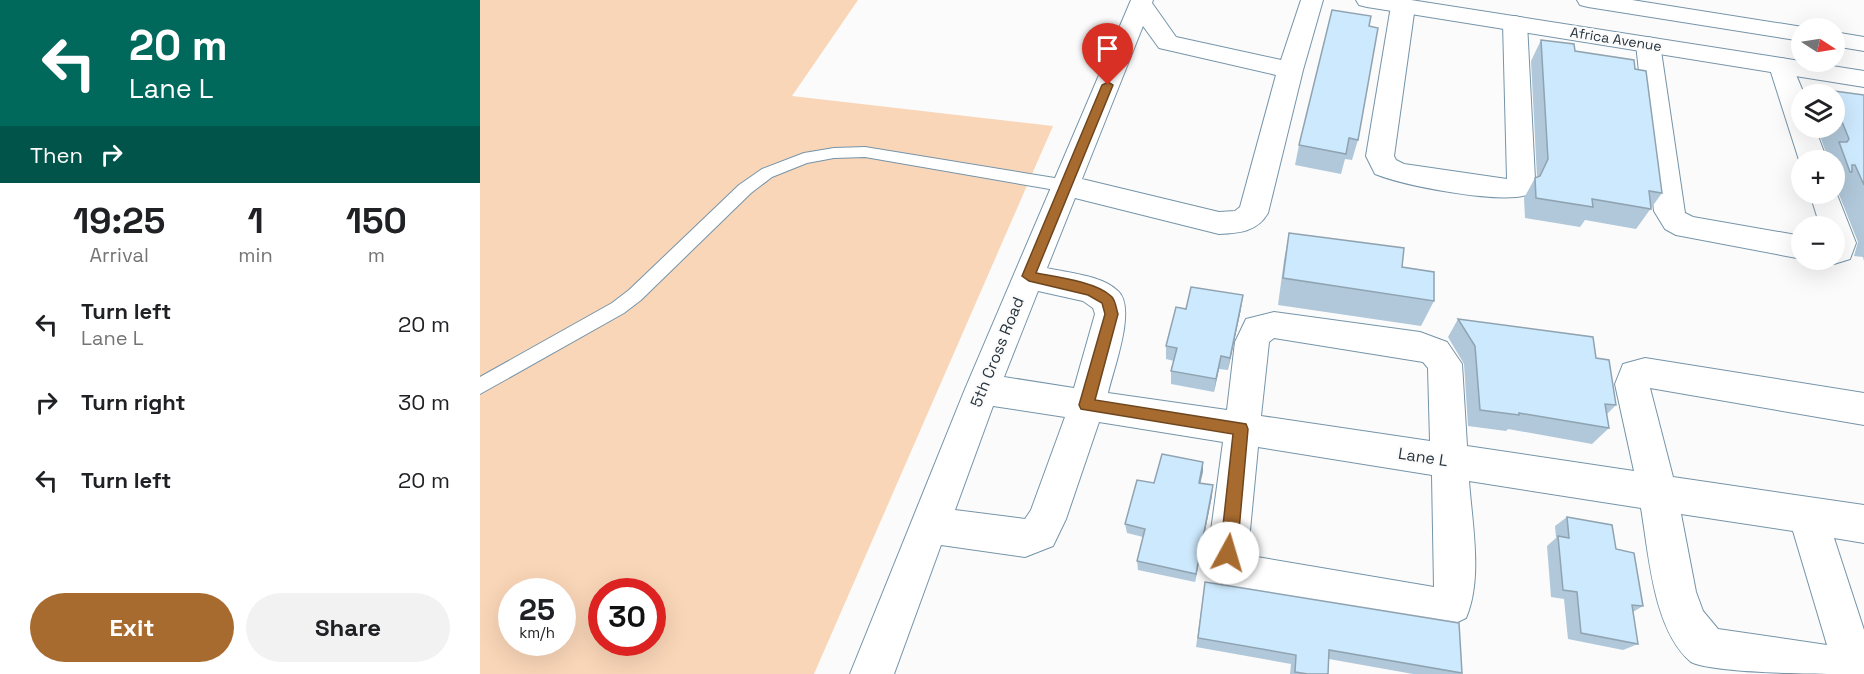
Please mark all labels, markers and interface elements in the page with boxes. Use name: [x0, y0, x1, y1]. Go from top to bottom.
north arrow: [1791, 18, 1845, 72]
map controls: [1791, 18, 1845, 270]
text: 20 m: [129, 19, 228, 72]
pin: [1082, 23, 1133, 85]
street label: Africa Avenue: [1569, 23, 1663, 55]
icon: left: [30, 24, 108, 102]
icon: arrive: [1091, 32, 1124, 65]
text: Lane L: [129, 71, 213, 106]
button: layers: [1791, 84, 1845, 138]
icon: right: [95, 138, 128, 171]
text: Then: [30, 141, 83, 169]
button: +: [1791, 150, 1845, 204]
text: 19:25: [73, 198, 165, 244]
text: 1: [247, 198, 264, 244]
text: 150: [346, 198, 407, 244]
button: −: [1791, 216, 1845, 270]
text: Arrival: [89, 242, 149, 268]
text: min: [238, 242, 273, 268]
text: m: [368, 242, 385, 268]
street label: 5th Cross Road: [965, 294, 1029, 410]
text: Turn left: [81, 297, 171, 325]
icon: left: [30, 308, 63, 341]
text: 20 m: [398, 310, 450, 338]
text: Lane L: [81, 325, 144, 351]
icon: right: [30, 386, 63, 419]
text: Turn right: [81, 388, 186, 416]
text: 30 m: [398, 388, 450, 416]
street label: Lane L: [1397, 443, 1450, 471]
icon: left: [30, 464, 63, 497]
text: Turn left: [81, 466, 171, 494]
text: 20 m: [398, 466, 450, 494]
position arrow: [1196, 521, 1260, 585]
speed limit sign: 30: [588, 578, 666, 656]
text: 25: [519, 590, 555, 629]
button: Exit: [30, 593, 234, 662]
button: Share: [246, 593, 450, 662]
text: km/h: [519, 623, 555, 642]

